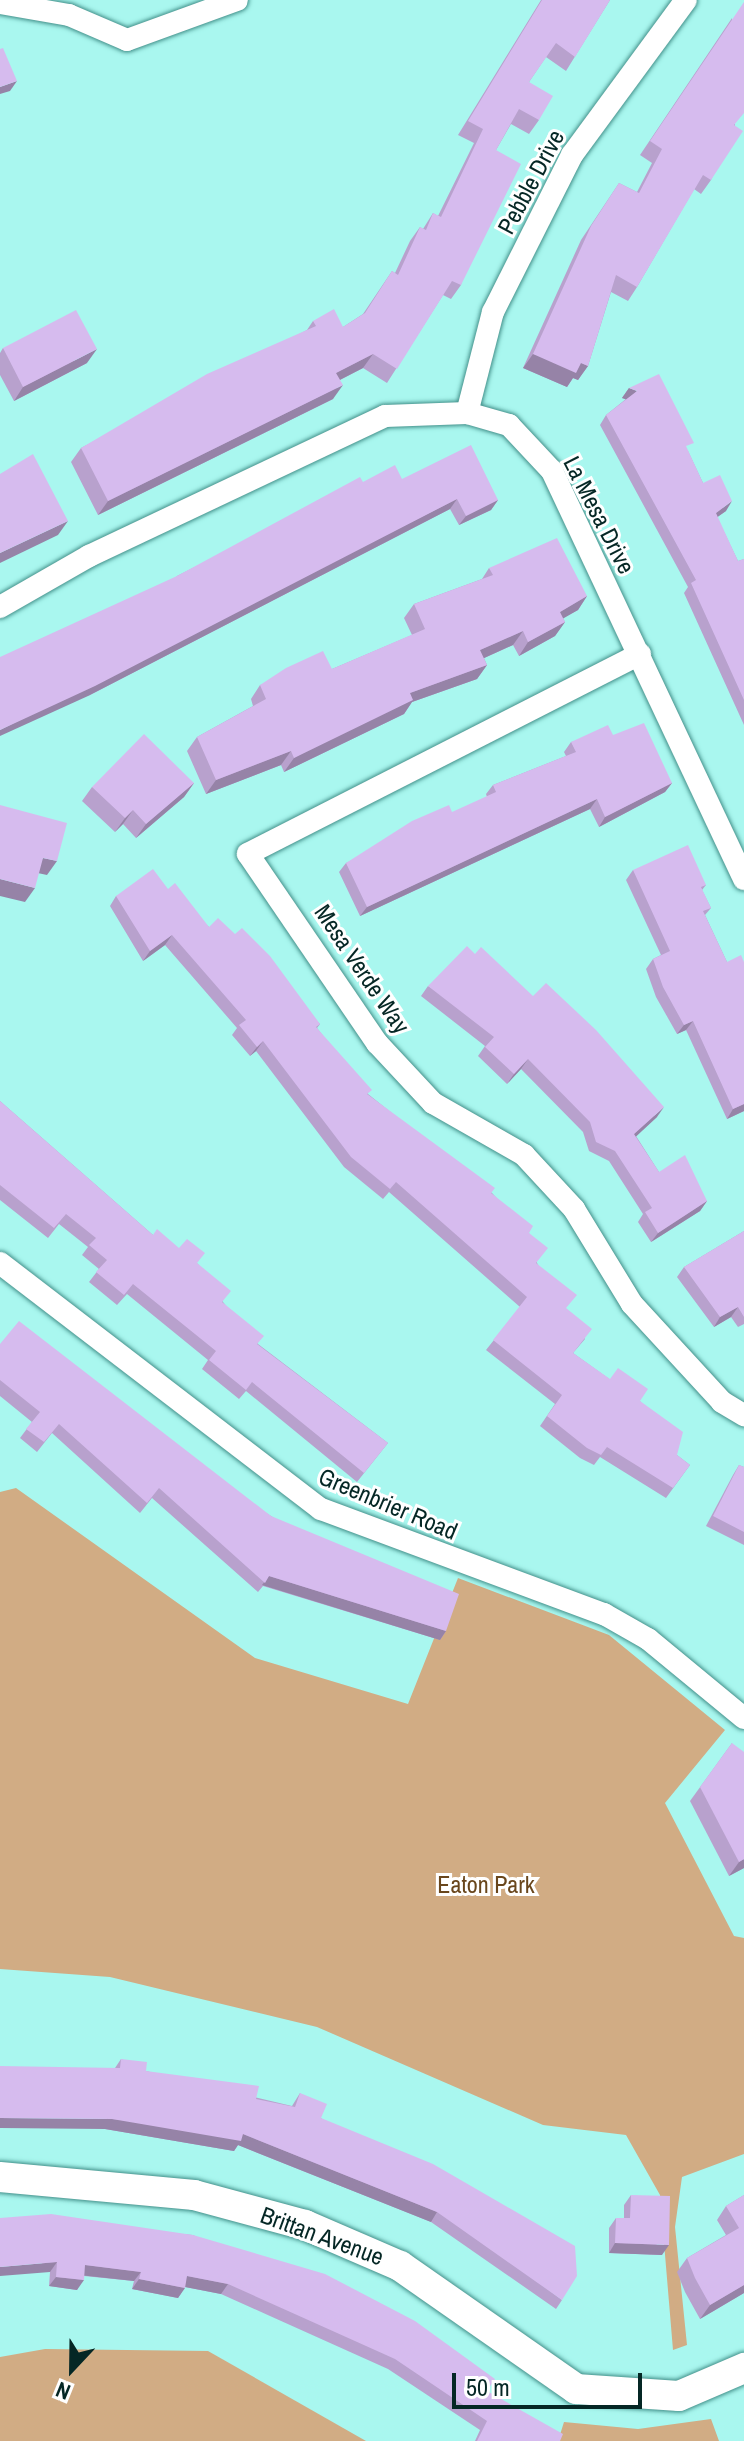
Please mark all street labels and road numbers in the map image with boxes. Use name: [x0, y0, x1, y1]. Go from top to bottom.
street label: Pebble Drive: [492, 125, 570, 239]
street label: La Mesa Drive: [557, 451, 641, 579]
street label: Mesa Verde Way: [308, 899, 416, 1039]
street label: Greenbrier Road: [314, 1462, 462, 1546]
street label: Brittan Avenue: [256, 2200, 388, 2272]

